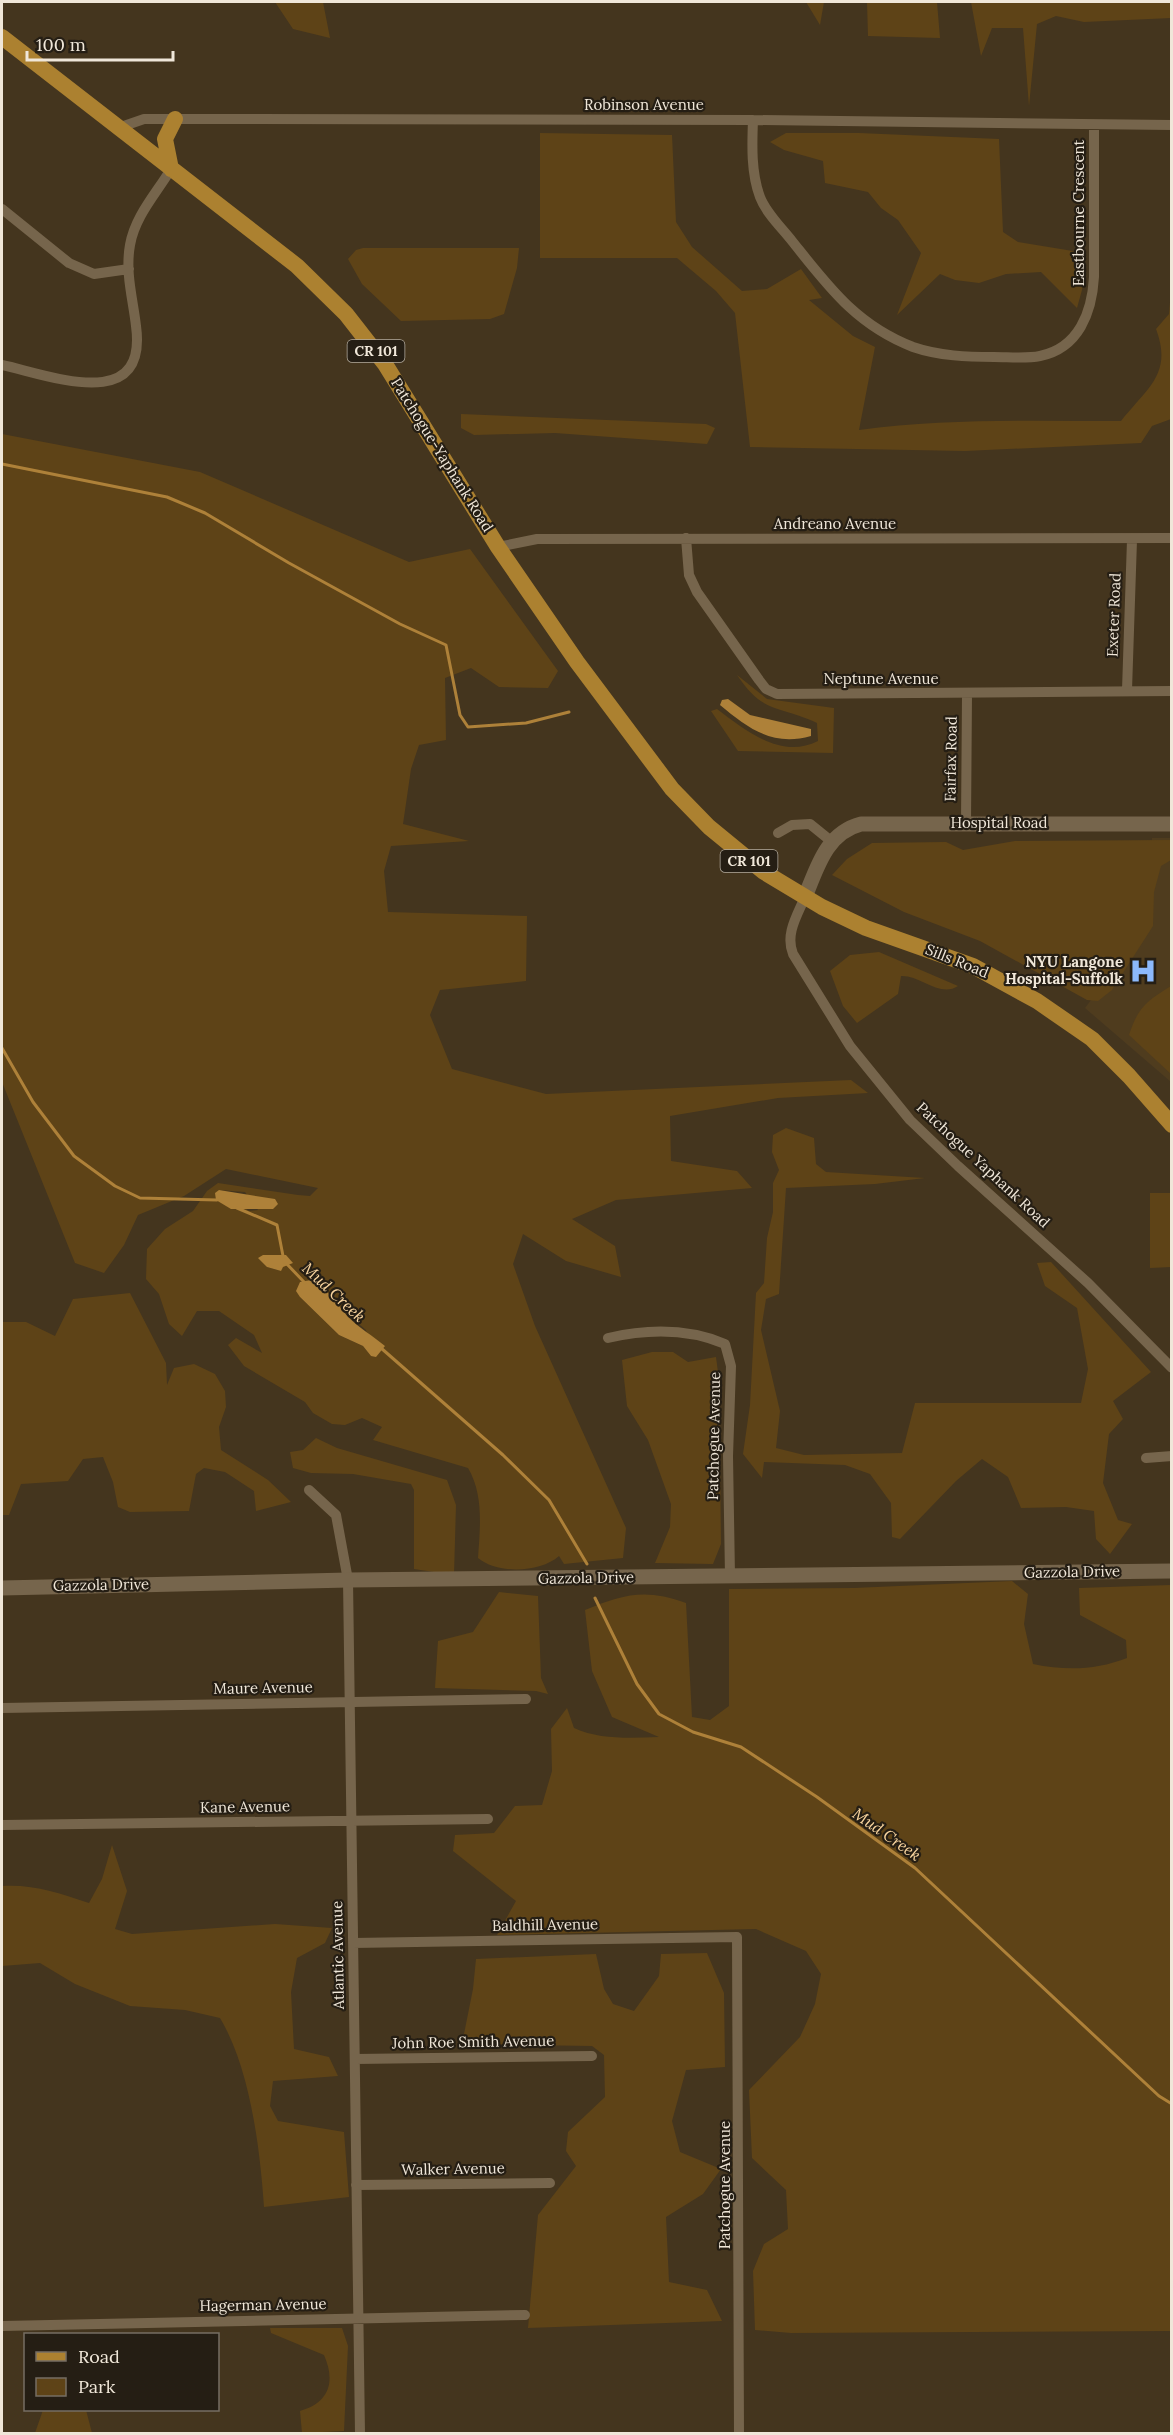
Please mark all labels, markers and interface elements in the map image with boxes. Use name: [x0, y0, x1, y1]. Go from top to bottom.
scale bar: [27, 24, 172, 62]
text: 100 m: [36, 33, 86, 56]
street label: Robinson Avenue: [584, 95, 704, 114]
street label: Eastbourne Crescent: [1069, 139, 1088, 286]
road number: CR 101: [348, 340, 404, 362]
street label: Patchogue-Yaphank Road: [387, 374, 498, 535]
street label: Andreano Avenue: [773, 514, 896, 533]
street label: Exeter Road: [1103, 572, 1124, 657]
street label: Neptune Avenue: [823, 669, 939, 688]
street label: Fairfax Road: [940, 716, 961, 802]
street label: Hospital Road: [951, 813, 1047, 832]
road number: CR 101: [720, 850, 777, 872]
street label: Sills Road: [923, 939, 992, 982]
place label: NYU Langone Hospital-Suffolk: [1005, 952, 1123, 988]
hospital icon: NYU Langone Hospital-Suffolk: [1128, 956, 1158, 986]
street label: Patchogue Yaphank Road: [913, 1098, 1054, 1231]
water label: Mud Creek: [298, 1258, 370, 1326]
street label: Patchogue Avenue: [703, 1372, 724, 1500]
street label: Gazzola Drive: [1024, 1561, 1120, 1582]
street label: Gazzola Drive: [538, 1567, 634, 1588]
street label: Gazzola Drive: [53, 1574, 149, 1595]
street label: Maure Avenue: [213, 1677, 313, 1698]
street label: Kane Avenue: [200, 1796, 290, 1817]
water label: Mud Creek: [849, 1803, 925, 1865]
street label: Atlantic Avenue: [327, 1900, 348, 2011]
street label: Baldhill Avenue: [492, 1914, 598, 1935]
street label: John Roe Smith Avenue: [391, 2031, 554, 2052]
street label: Patchogue Avenue: [715, 2121, 734, 2249]
street label: Walker Avenue: [401, 2158, 505, 2179]
street label: Hagerman Avenue: [199, 2294, 327, 2315]
legend: [24, 2333, 219, 2411]
text: Road: [78, 2345, 120, 2368]
text: Park: [78, 2375, 116, 2398]

